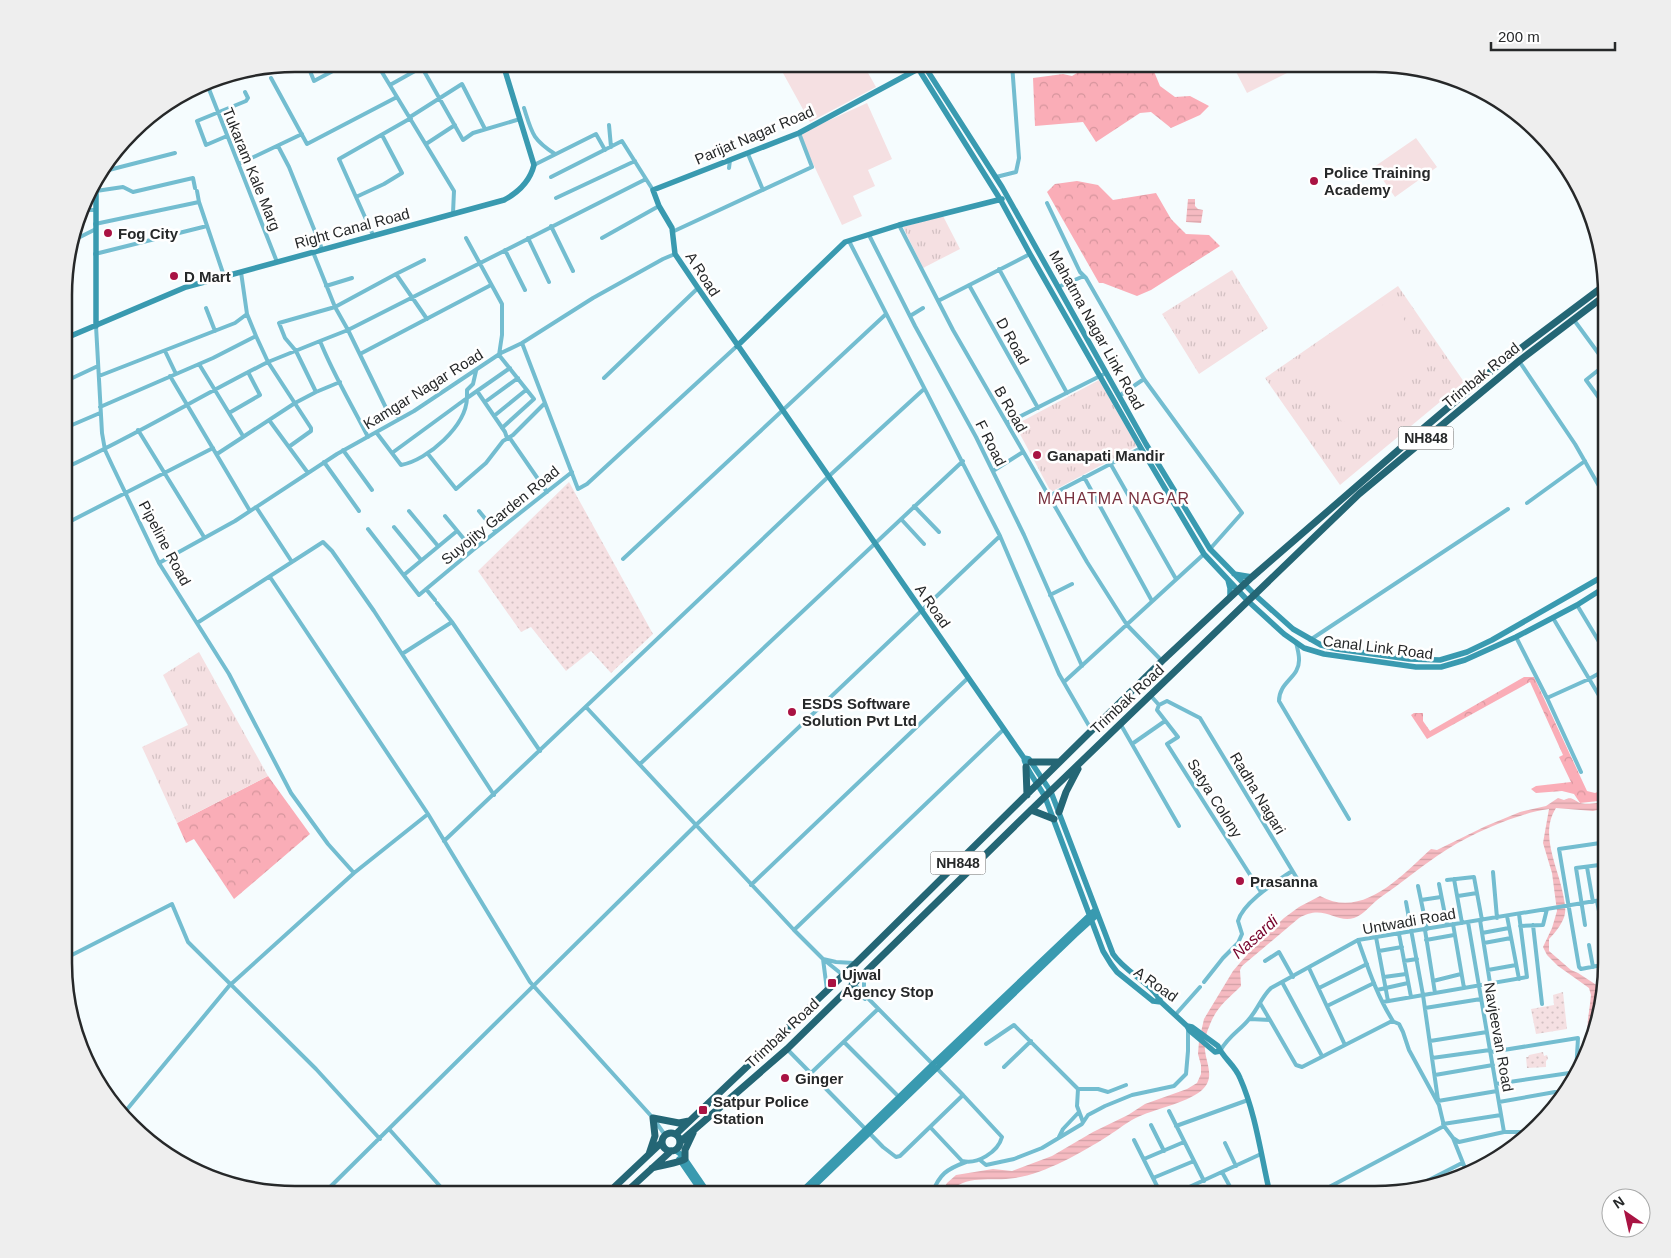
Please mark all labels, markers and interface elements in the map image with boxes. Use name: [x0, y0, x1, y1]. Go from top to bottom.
scale bar: [1491, 20, 1615, 52]
text: 200 m: [1498, 28, 1540, 45]
street label: Parijat Nagar Road: [692, 102, 816, 168]
street label: Tukaram Kale Marg: [220, 105, 284, 233]
place label: Police Training Academy: [1324, 164, 1431, 198]
marker: Police Training Academy: [1308, 175, 1320, 187]
street label: Right Canal Road: [293, 204, 411, 252]
place label: Fog City: [118, 225, 179, 242]
marker: Fog City: [102, 227, 114, 239]
street label: Mahatma Nagar Link Road: [1046, 247, 1148, 413]
street label: A Road: [682, 249, 724, 299]
place label: D Mart: [184, 268, 231, 285]
marker: D Mart: [168, 270, 180, 282]
street label: D Road: [993, 315, 1033, 367]
street label: Trimbak Road: [1439, 339, 1523, 411]
street label: Kamgar Nagar Road: [360, 345, 486, 433]
street label: B Road: [991, 383, 1031, 435]
street label: F Road: [972, 417, 1010, 469]
road number: NH848: [1398, 426, 1454, 449]
place label: Ganapati Mandir: [1047, 447, 1165, 464]
marker: Ganapati Mandir: [1031, 449, 1043, 461]
street label: Suyojity Garden Road: [438, 462, 562, 568]
district label: MAHATMA NAGAR: [1038, 490, 1190, 507]
street label: Pipeline Road: [136, 498, 194, 588]
street label: A Road: [912, 581, 954, 631]
street label: Canal Link Road: [1322, 632, 1434, 662]
street label: Trimbak Road: [1087, 661, 1167, 737]
place label: ESDS Software Solution Pvt Ltd: [802, 695, 917, 729]
marker: ESDS Software Solution Pvt Ltd: [786, 706, 798, 718]
street label: Radha Nagari: [1227, 749, 1289, 837]
street label: Satya Colony: [1184, 756, 1246, 841]
road number: NH848: [930, 851, 986, 874]
place label: Prasanna: [1250, 873, 1318, 890]
marker: Prasanna: [1234, 875, 1246, 887]
street label: Untwadi Road: [1361, 904, 1457, 938]
water label: Nasardi: [1229, 912, 1282, 962]
street label: A Road: [1131, 963, 1181, 1005]
place label: Ujwal Agency Stop: [842, 966, 934, 1000]
marker: Ujwal Agency Stop: [826, 977, 838, 989]
street label: Navjeevan Road: [1481, 981, 1517, 1093]
street label: Trimbak Road: [742, 995, 822, 1071]
place label: Ginger: [795, 1070, 844, 1087]
marker: Ginger: [779, 1072, 791, 1084]
place label: Satpur Police Station: [713, 1093, 809, 1127]
marker: Satpur Police Station: [697, 1104, 709, 1116]
north arrow: [1601, 1188, 1651, 1238]
text: N: [1610, 1193, 1627, 1212]

